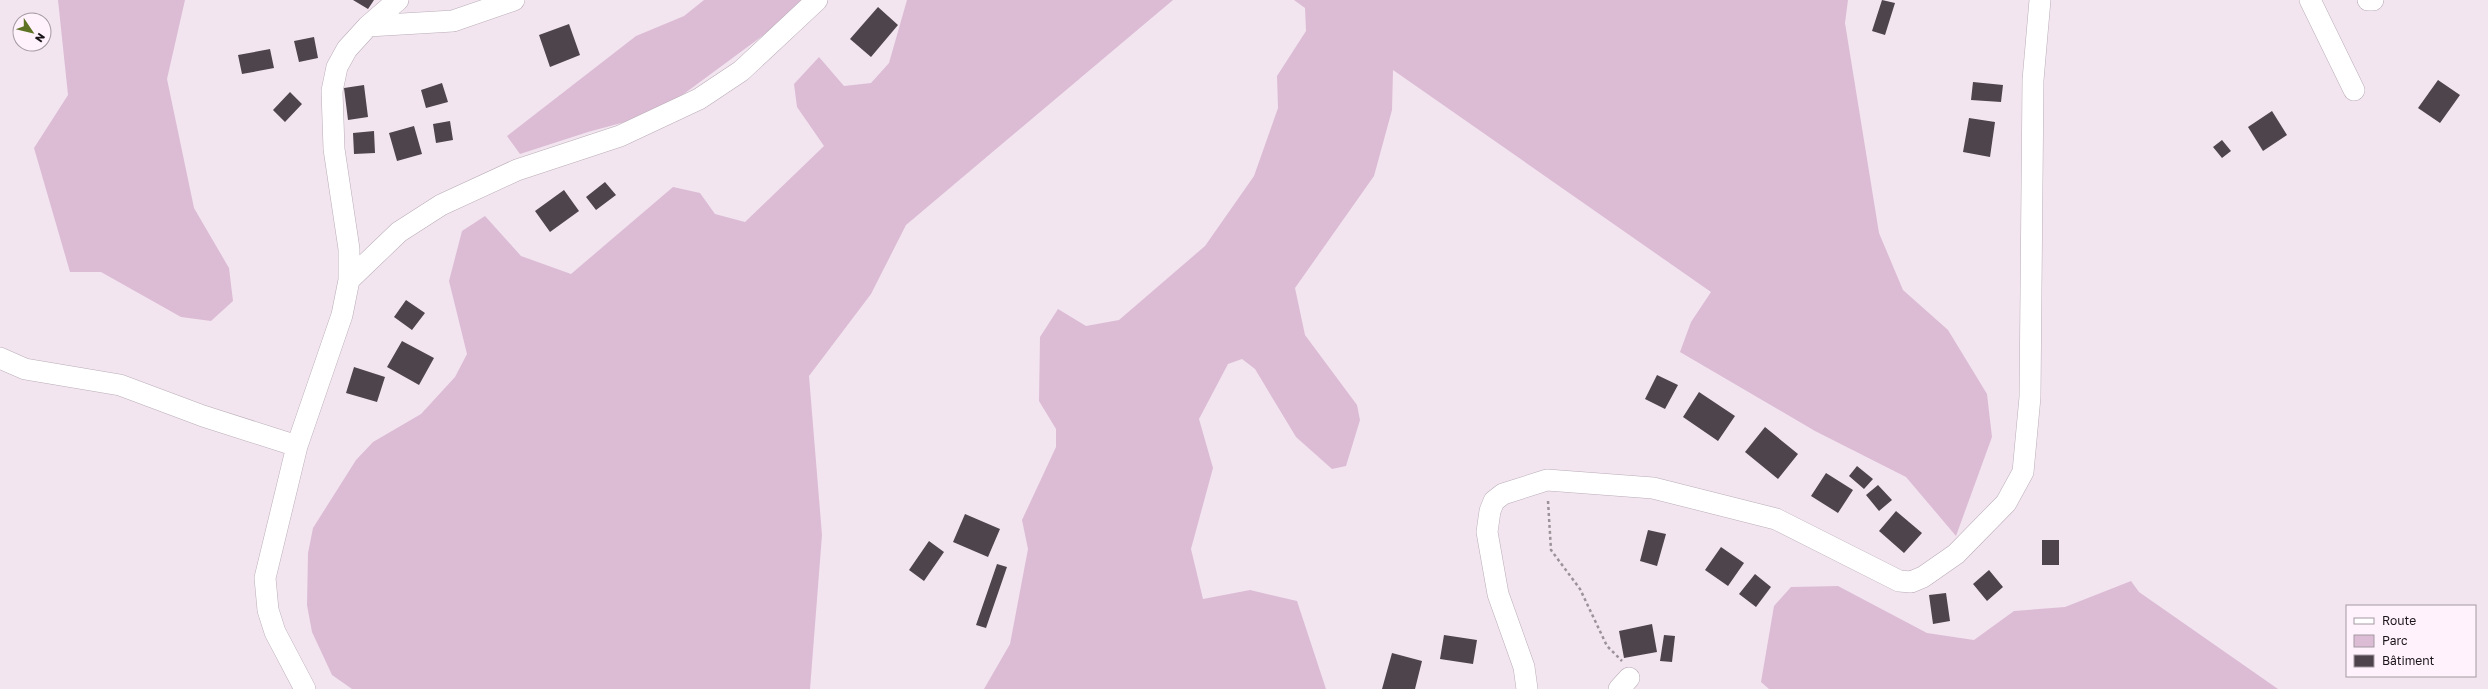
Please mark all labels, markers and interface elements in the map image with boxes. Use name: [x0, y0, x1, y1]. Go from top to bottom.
north arrow: [12, 12, 52, 52]
text: N: [33, 31, 48, 45]
legend: [2346, 605, 2476, 677]
text: Route: [2382, 613, 2416, 628]
text: Parc: [2382, 633, 2408, 648]
text: Bâtiment: [2382, 653, 2435, 668]

